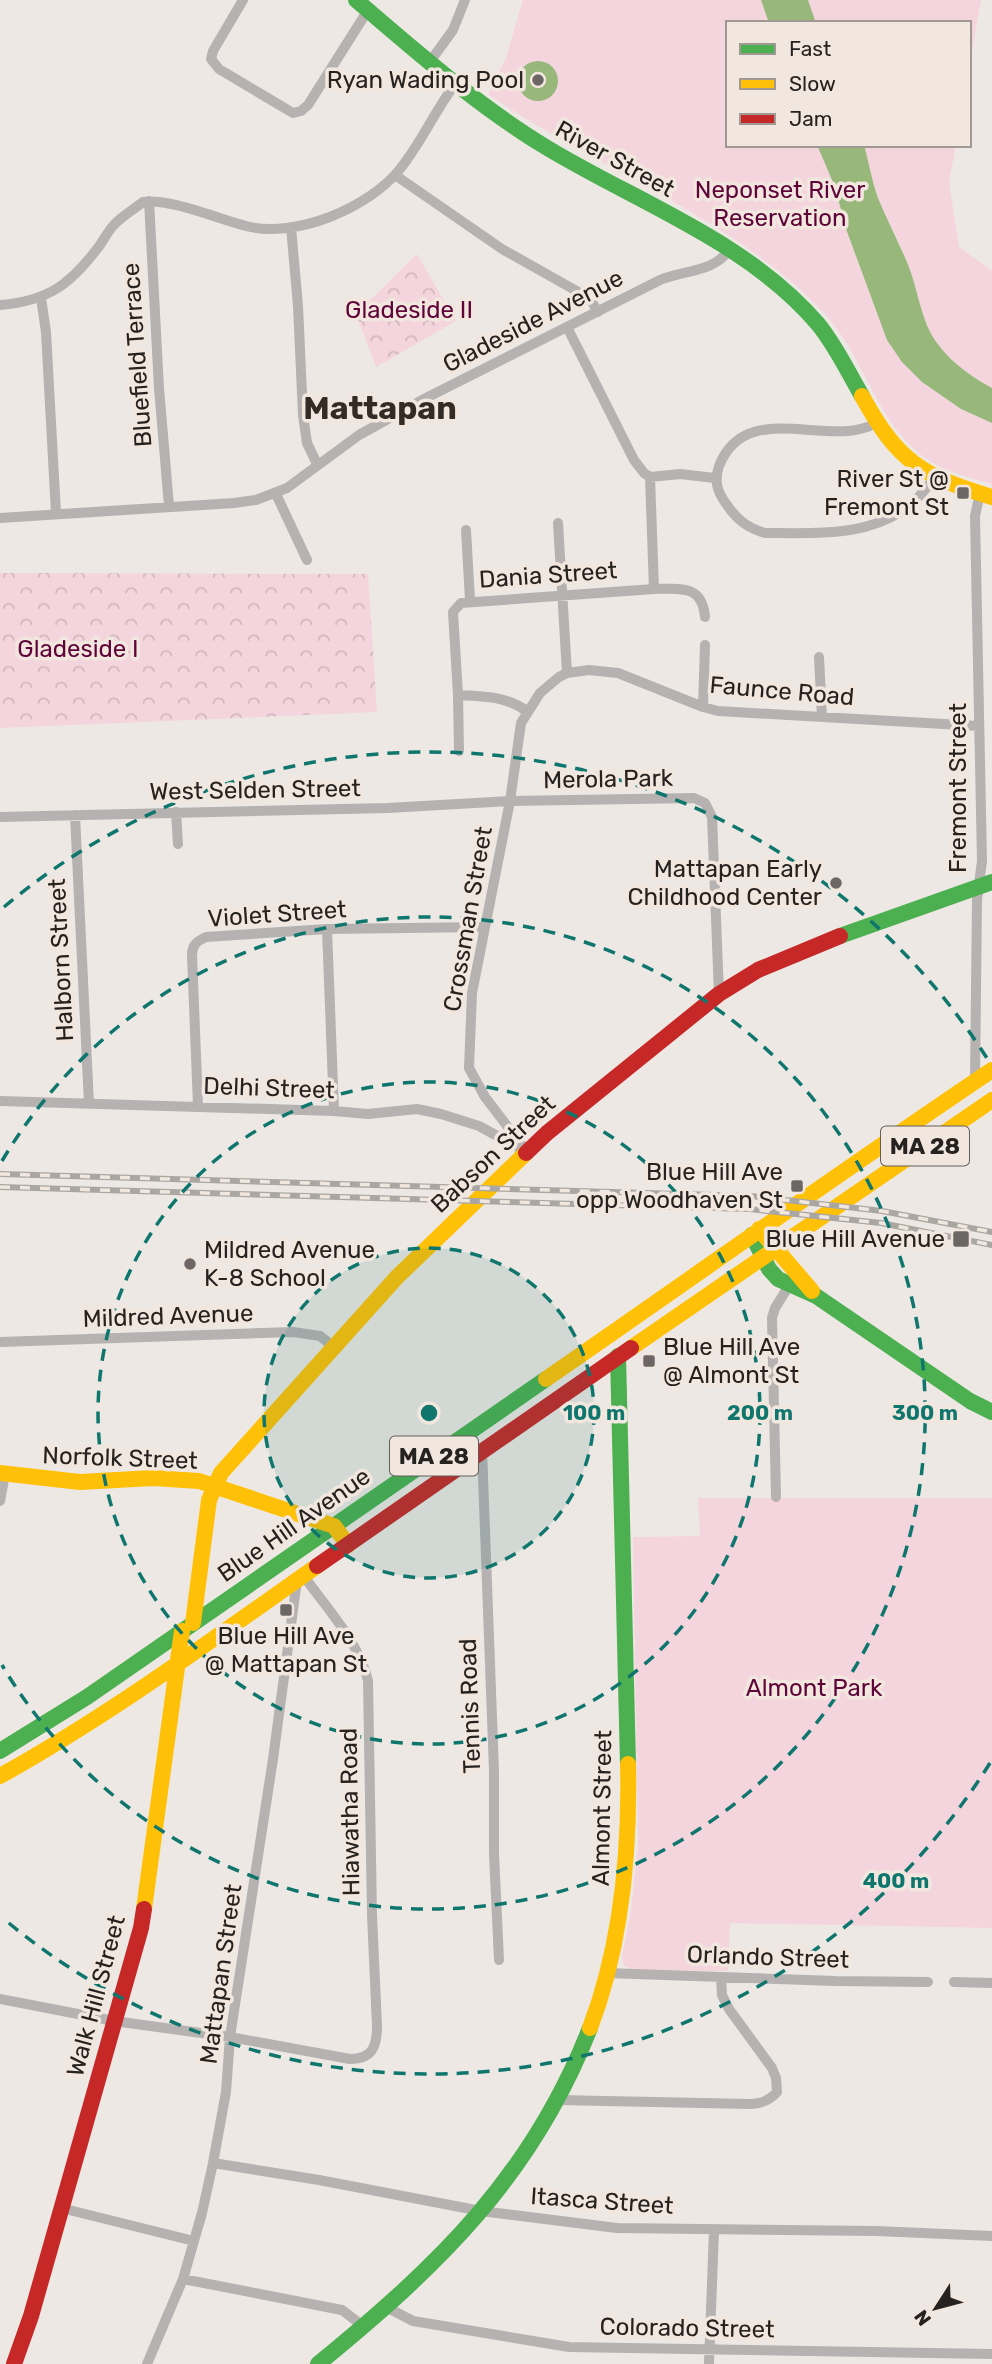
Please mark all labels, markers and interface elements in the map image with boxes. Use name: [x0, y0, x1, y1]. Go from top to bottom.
legend: [726, 21, 971, 147]
text: Fast: [789, 36, 831, 61]
place label: Ryan Wading Pool: [327, 66, 524, 94]
text: Slow: [789, 71, 836, 96]
marker: Ryan Wading Pool: [530, 72, 546, 88]
text: Jam: [789, 106, 833, 131]
street label: River Street: [551, 115, 679, 203]
park label: Neponset River Reservation: [695, 176, 865, 232]
street label: Bluefield Terrace: [117, 262, 157, 448]
street label: Gladeside Avenue: [438, 264, 628, 378]
park label: Gladeside II: [345, 296, 473, 324]
district label: Mattapan: [303, 389, 457, 427]
place label: River St @ Fremont St: [824, 465, 949, 521]
marker: River St @ Fremont St: [955, 485, 971, 501]
street label: Dania Street: [478, 556, 618, 594]
park label: Gladeside I: [17, 635, 139, 663]
street label: Faunce Road: [709, 671, 855, 711]
street label: Fremont Street: [944, 703, 972, 873]
street label: Merola Park: [543, 764, 674, 794]
street label: West Selden Street: [149, 774, 361, 806]
street label: Crossman Street: [438, 824, 498, 1014]
place label: Mattapan Early Childhood Center: [627, 855, 822, 911]
marker: Mattapan Early Childhood Center: [828, 875, 844, 891]
street label: Halborn Street: [43, 878, 79, 1042]
street label: Violet Street: [207, 895, 347, 933]
street label: Delhi Street: [203, 1072, 335, 1104]
street label: Babson Street: [425, 1089, 561, 1219]
road number: MA 28: [881, 1126, 969, 1166]
place label: Blue Hill Ave opp Woodhaven St: [576, 1158, 783, 1214]
marker: Blue Hill Ave opp Woodhaven St: [789, 1178, 805, 1194]
place label: Blue Hill Avenue: [765, 1225, 945, 1253]
marker: Blue Hill Avenue: [951, 1229, 971, 1249]
place label: Mildred Avenue K-8 School: [204, 1236, 375, 1292]
marker: Mildred Avenue K-8 School: [182, 1256, 198, 1272]
street label: Mildred Avenue: [82, 1299, 254, 1333]
place label: Blue Hill Ave @ Almont St: [663, 1333, 800, 1389]
marker: Blue Hill Ave @ Almont St: [641, 1353, 657, 1369]
text: 100 m: [563, 1400, 625, 1425]
text: 200 m: [727, 1400, 793, 1425]
text: 300 m: [892, 1400, 958, 1425]
centre of rings: [417, 1401, 441, 1425]
road number: MA 28: [390, 1436, 478, 1476]
street label: Norfolk Street: [42, 1441, 198, 1475]
street label: Blue Hill Avenue: [212, 1462, 376, 1588]
marker: Blue Hill Ave @ Mattapan St: [278, 1602, 294, 1618]
place label: Blue Hill Ave @ Mattapan St: [205, 1622, 367, 1678]
street label: Tennis Road: [454, 1638, 486, 1774]
park label: Almont Park: [746, 1674, 883, 1702]
street label: Hiawatha Road: [335, 1728, 365, 1896]
street label: Almont Street: [587, 1730, 617, 1886]
text: 400 m: [863, 1868, 929, 1893]
street label: Mattapan Street: [195, 1882, 247, 2066]
street label: Walk Hill Street: [61, 1912, 131, 2080]
street label: Orlando Street: [686, 1940, 850, 1974]
street label: Itasca Street: [530, 2182, 674, 2220]
north arrow: [901, 2273, 971, 2343]
text: N: [909, 2305, 936, 2330]
street label: Colorado Street: [599, 2312, 775, 2344]

